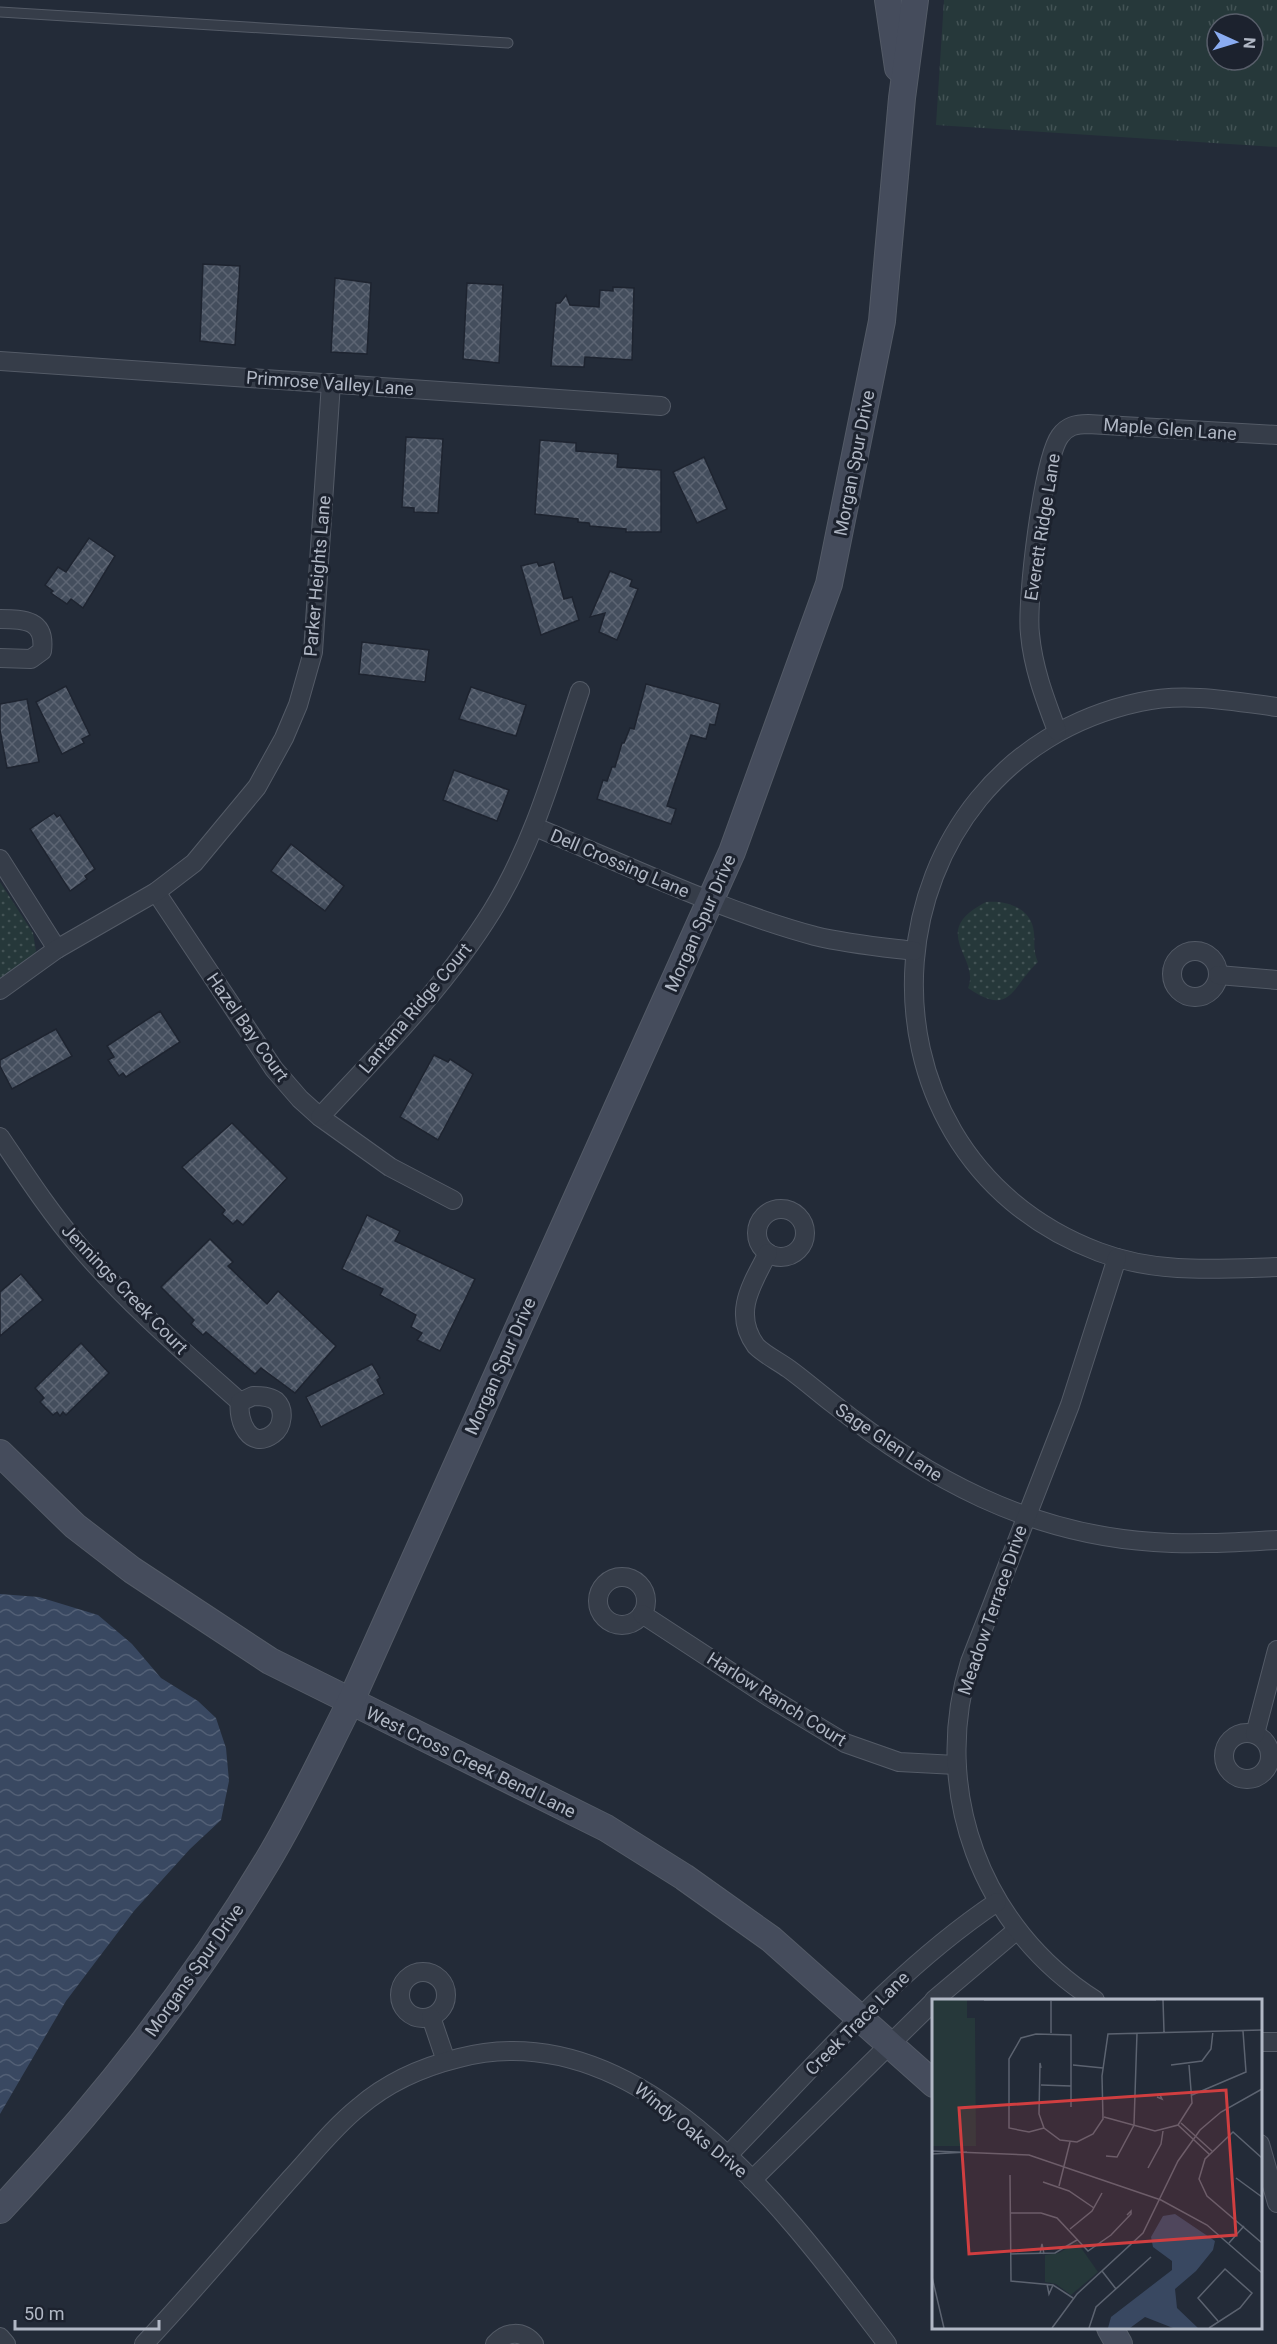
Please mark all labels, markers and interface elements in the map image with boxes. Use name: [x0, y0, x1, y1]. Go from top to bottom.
north arrow: [1205, 12, 1265, 72]
text: N: [1240, 37, 1259, 49]
street label: Primrose Valley Lane: [245, 367, 415, 399]
street label: Morgan Spur Drive: [830, 388, 878, 538]
street label: Maple Glen Lane: [1103, 414, 1237, 444]
street label: Everett Ridge Lane: [1020, 452, 1064, 602]
street label: Parker Heights Lane: [299, 495, 335, 657]
street label: Dell Crossing Lane: [547, 824, 693, 902]
street label: Morgan Spur Drive: [660, 851, 740, 995]
street label: Lantana Ridge Court: [354, 939, 476, 1077]
street label: Hazel Bay Court: [203, 969, 293, 1086]
street label: Jennings Creek Court: [58, 1220, 192, 1358]
street label: Morgan Spur Drive: [460, 1294, 540, 1438]
street label: Sage Glen Lane: [832, 1399, 946, 1485]
street label: Meadow Terrace Drive: [953, 1522, 1031, 1698]
street label: Harlow Ranch Court: [703, 1648, 851, 1750]
street label: West Cross Creek Bend Lane: [363, 1702, 579, 1822]
street label: Morgans Spur Drive: [140, 1900, 248, 2040]
street label: Creek Trace Lane: [801, 1967, 913, 2079]
inset map: [932, 1999, 1262, 2329]
street label: Windy Oaks Drive: [630, 2078, 752, 2182]
scale bar: [15, 2293, 159, 2331]
text: 50 m: [24, 2303, 64, 2324]

